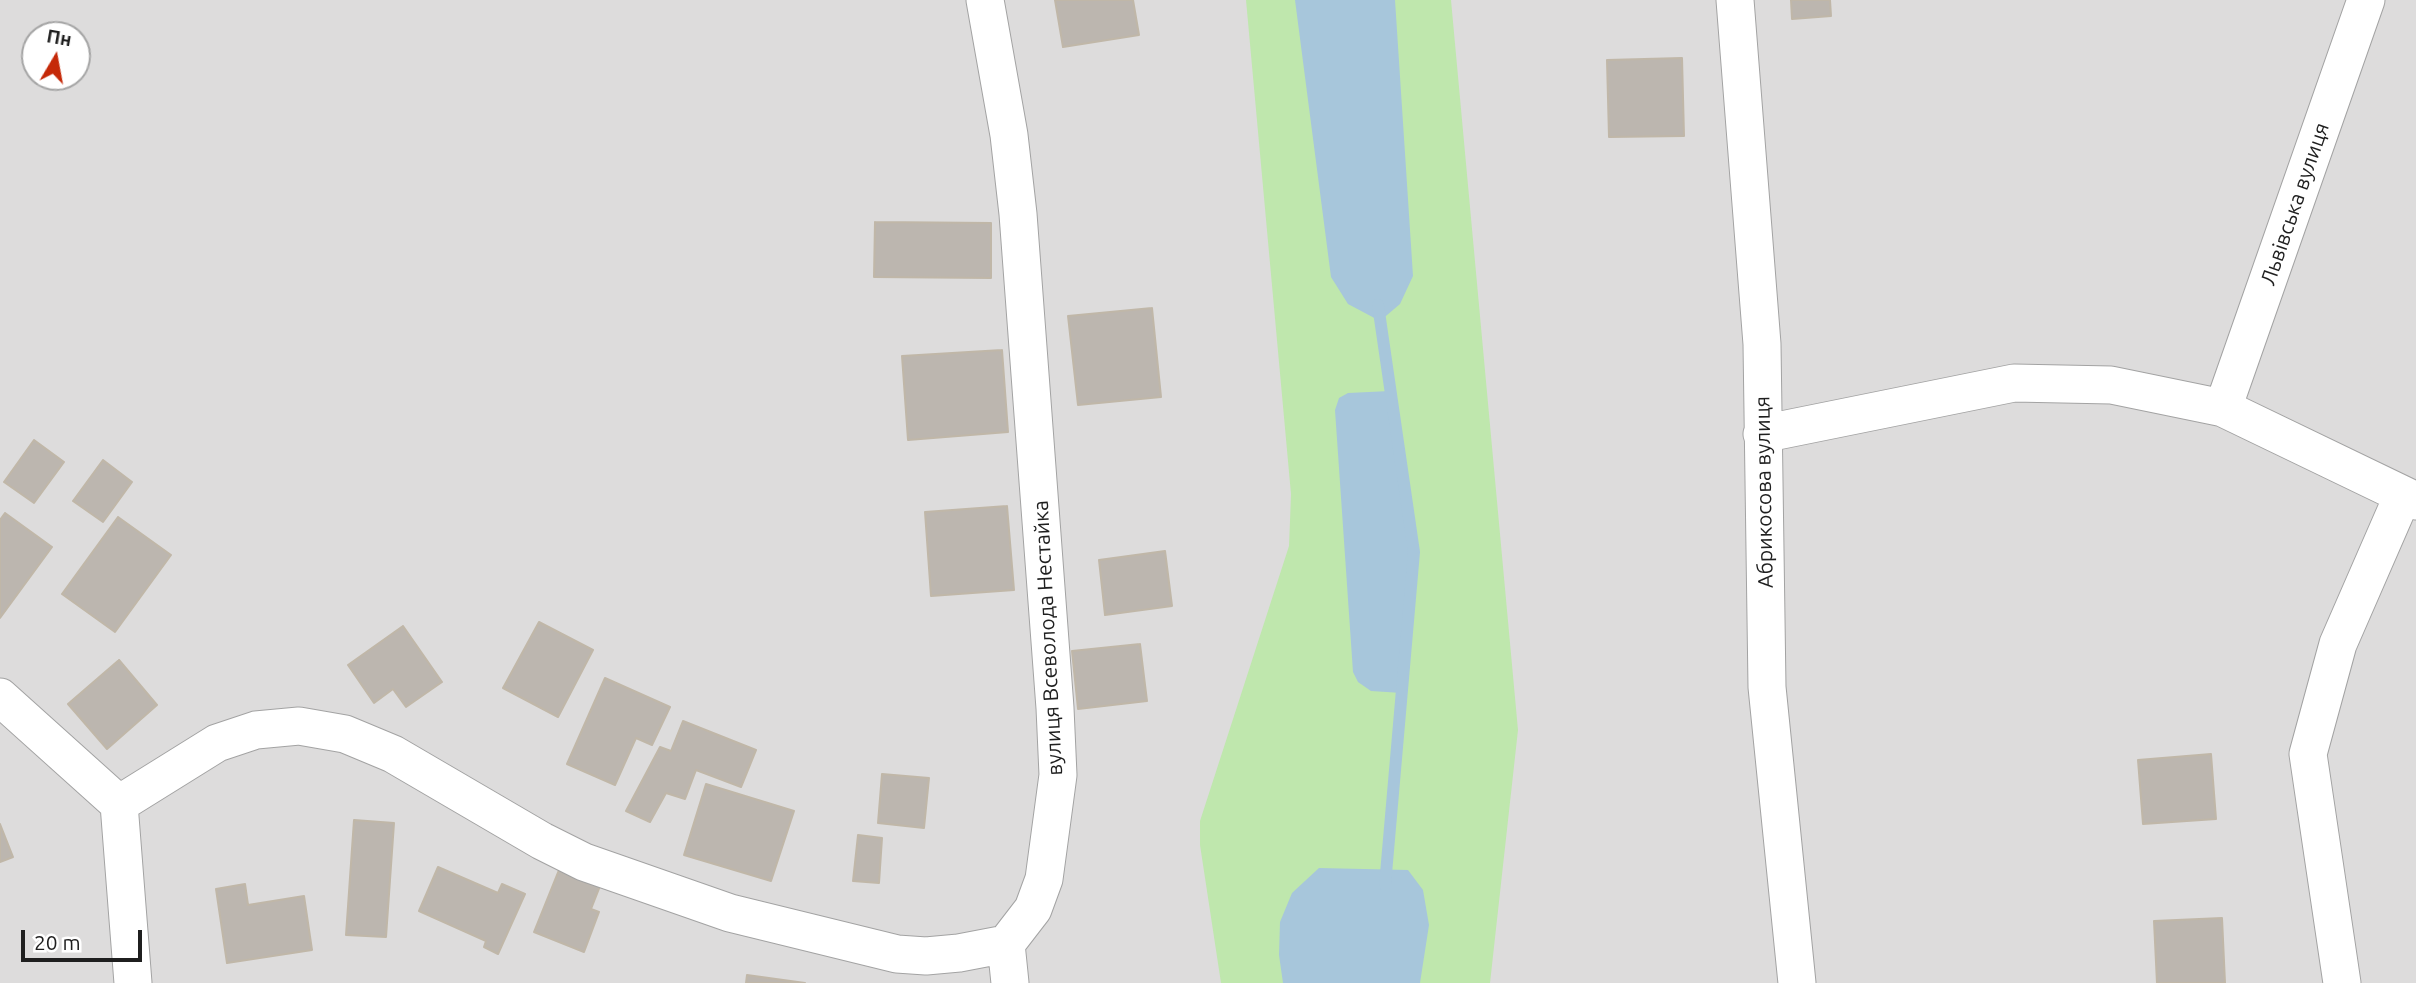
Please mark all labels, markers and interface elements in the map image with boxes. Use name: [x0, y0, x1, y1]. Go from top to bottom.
north arrow: [21, 21, 91, 91]
text: Пн: [45, 24, 73, 50]
street label: Львівська вулиця: [2255, 119, 2335, 289]
street label: Абрикосова вулиця: [1750, 396, 1778, 588]
street label: вулиця Всеволода Нестайка: [1028, 500, 1068, 776]
scale bar: [24, 916, 145, 960]
text: 20 m: [34, 930, 81, 954]

